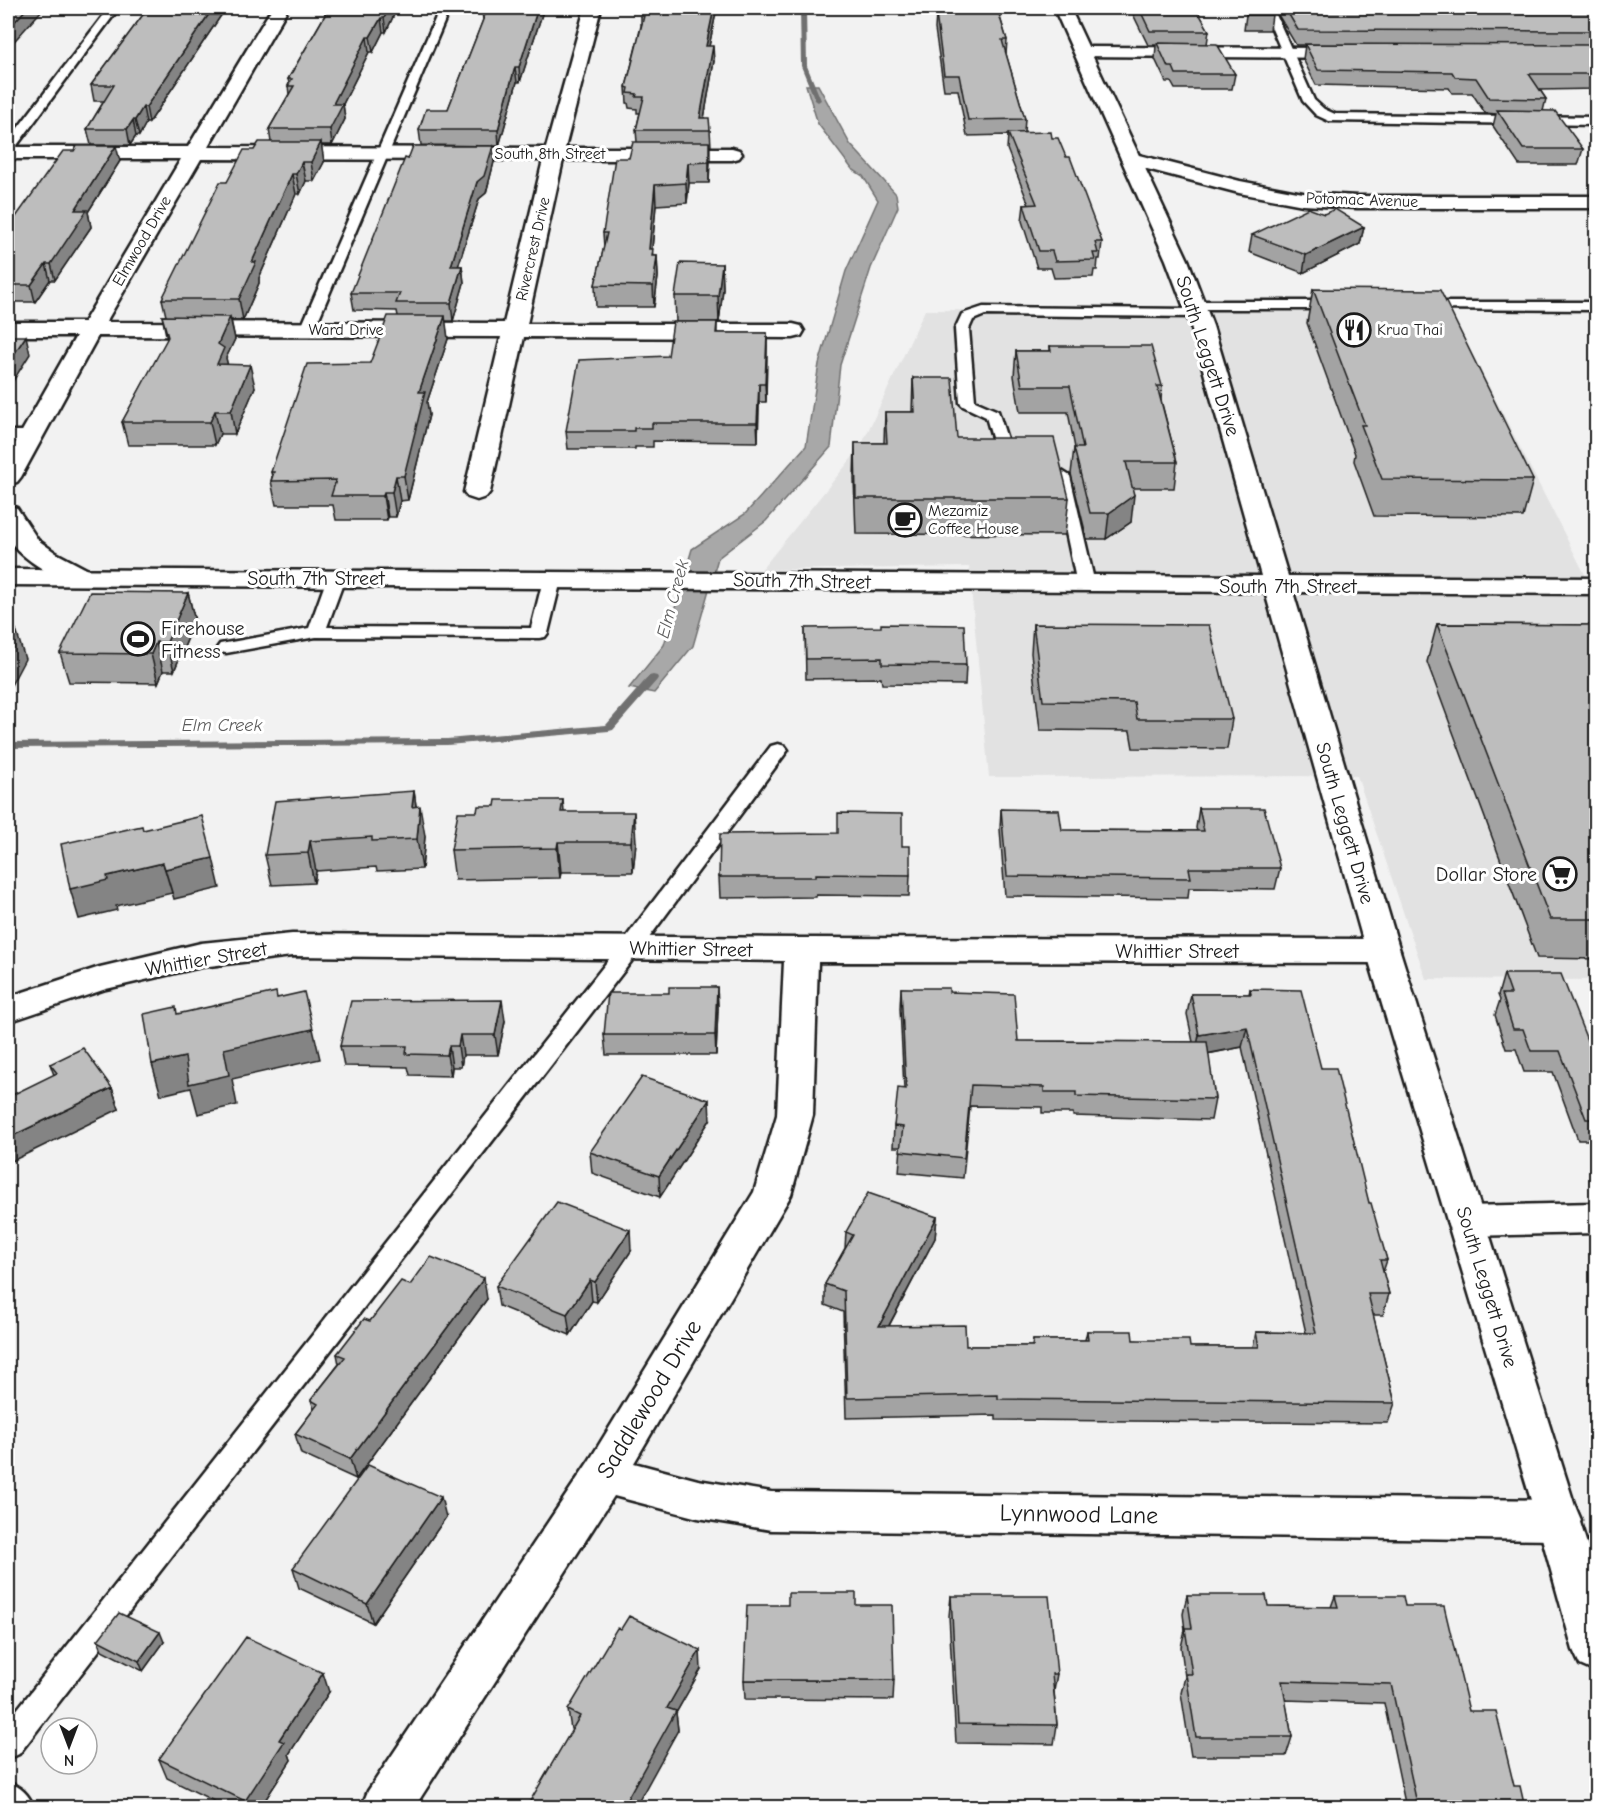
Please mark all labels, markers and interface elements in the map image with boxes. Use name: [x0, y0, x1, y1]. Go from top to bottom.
street label: South 8th Street: [495, 145, 606, 163]
street label: Potomac Avenue: [1305, 189, 1419, 211]
street label: Elmwood Drive: [109, 193, 175, 289]
street label: Rivercrest Drive: [512, 195, 554, 303]
street label: South Leggett Drive: [1171, 273, 1245, 439]
restaurant icon: Krua Thai: [1336, 312, 1372, 348]
street label: Ward Drive: [308, 321, 384, 339]
place label: Krua Thai: [1377, 321, 1443, 339]
cafe icon: Mezamiz Coffee House: [887, 502, 923, 538]
place label: Mezamiz Coffee House: [928, 502, 1019, 538]
water label: Elm Creek: [652, 557, 694, 640]
street label: South 7th Street: [247, 567, 386, 590]
street label: South 7th Street: [733, 568, 872, 594]
street label: South 7th Street: [1219, 575, 1358, 598]
place label: Firehouse Fitness: [161, 617, 244, 663]
sports icon: Firehouse Fitness: [120, 621, 156, 657]
water label: Elm Creek: [182, 715, 262, 736]
street label: South Leggett Drive: [1311, 740, 1379, 906]
supermarket icon: Dollar Store: [1542, 856, 1578, 892]
place label: Dollar Store: [1436, 863, 1537, 886]
street label: Whittier Street: [629, 936, 754, 962]
street label: Whittier Street: [143, 937, 270, 981]
street label: Whittier Street: [1115, 940, 1240, 963]
street label: South Leggett Drive: [1452, 1204, 1522, 1370]
street label: Saddlewood Drive: [591, 1315, 707, 1483]
street label: Lynnwood Lane: [999, 1499, 1159, 1529]
north arrow: [39, 1716, 99, 1776]
text: N: [64, 1751, 74, 1769]

